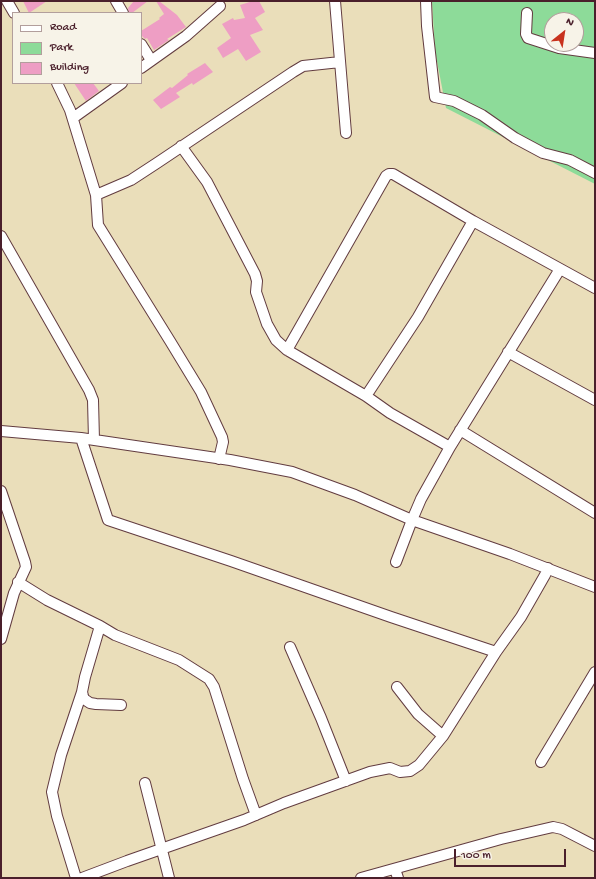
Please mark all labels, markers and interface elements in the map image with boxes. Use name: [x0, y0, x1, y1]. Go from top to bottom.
legend: [12, 12, 142, 84]
north arrow: [544, 12, 584, 52]
text: N: [563, 15, 576, 29]
text: Road: [50, 21, 76, 35]
text: Park: [50, 41, 73, 55]
text: Building: [50, 61, 89, 75]
scale bar: [456, 841, 568, 867]
text: 100 m: [461, 849, 491, 863]

